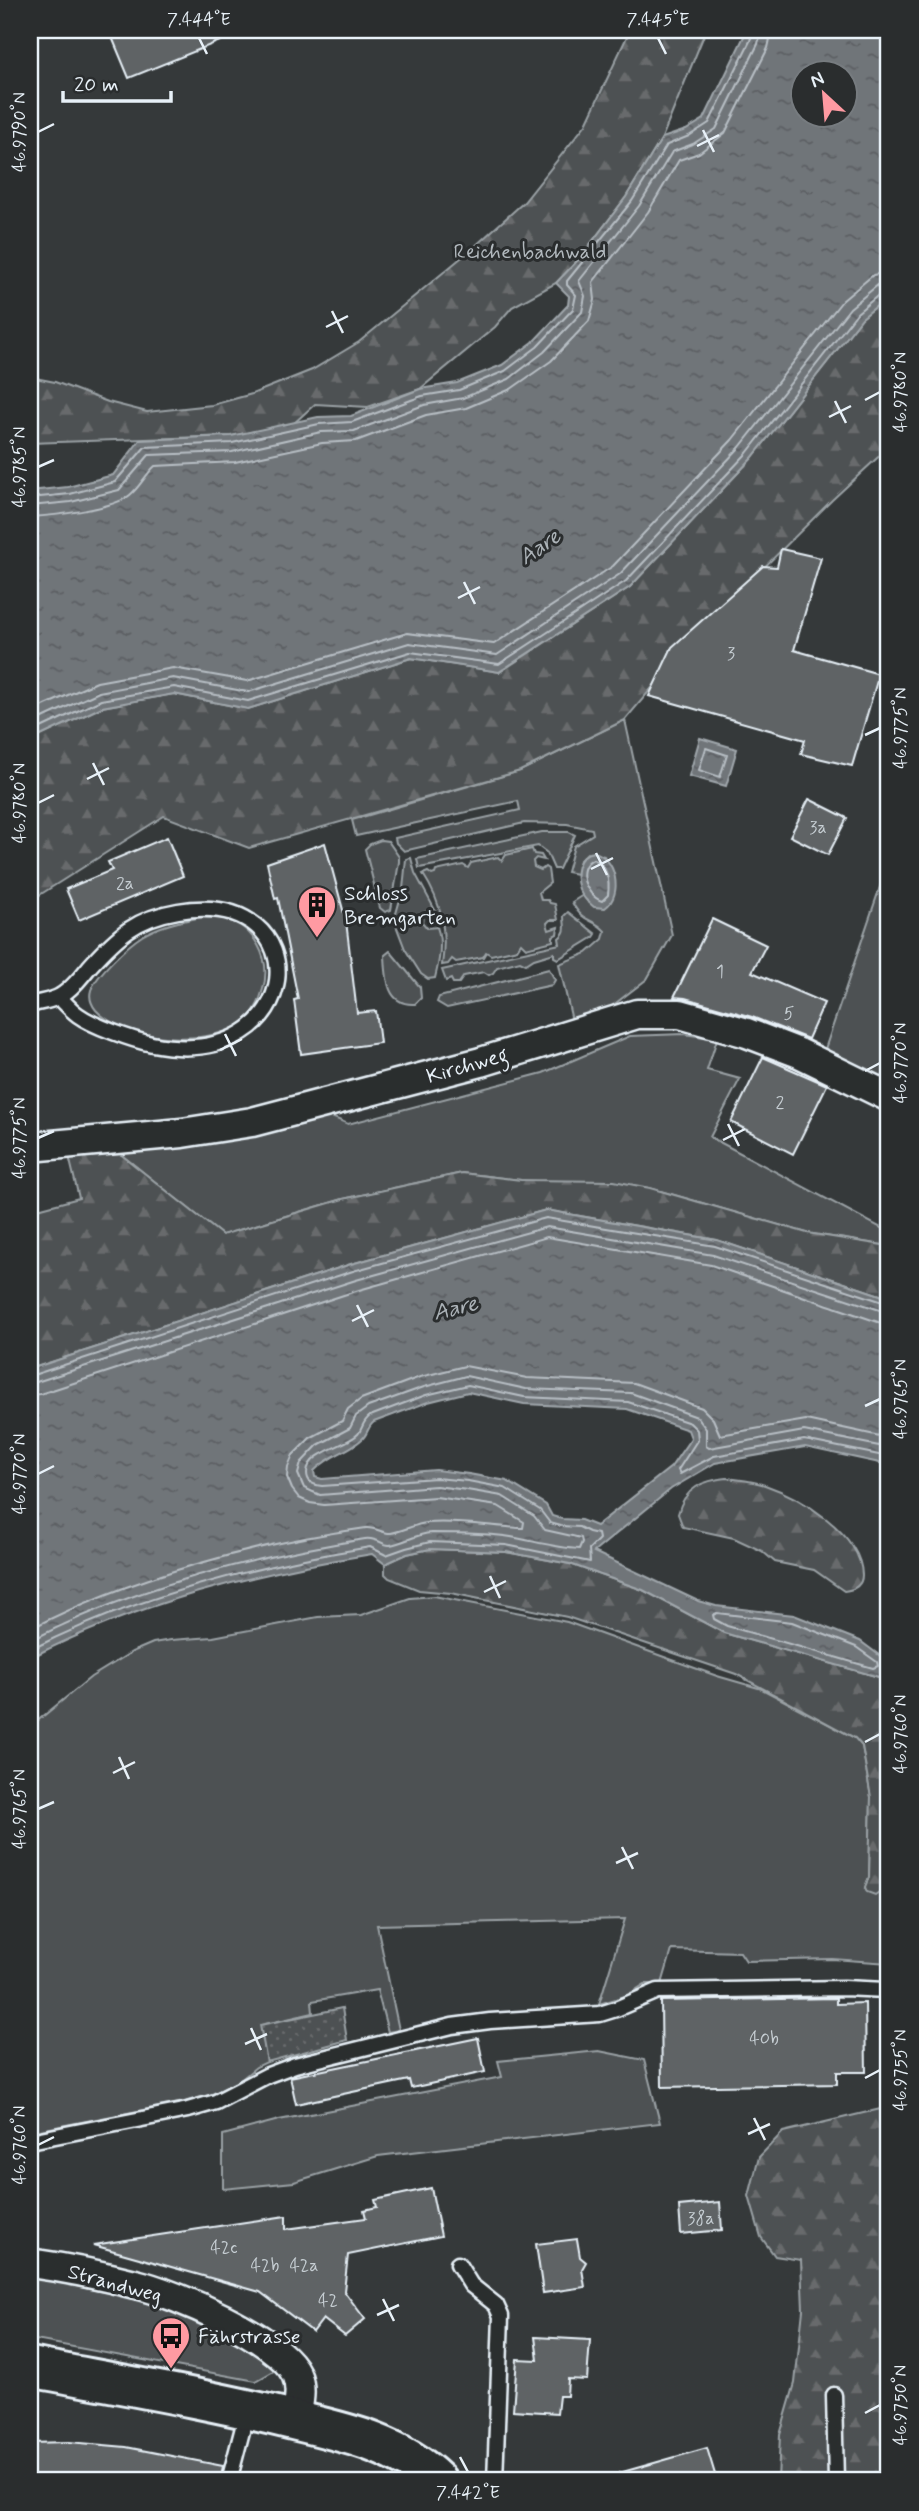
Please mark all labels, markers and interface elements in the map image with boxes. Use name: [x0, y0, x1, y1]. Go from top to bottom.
text: 7.444°E: [167, 8, 231, 32]
text: 7.445°E: [626, 8, 690, 32]
scale bar: [63, 60, 172, 104]
north arrow: [790, 60, 860, 130]
text: N: [806, 66, 828, 94]
text: 20 m: [74, 71, 119, 99]
text: 46.9790°N: [8, 92, 32, 172]
park label: Reichenbachwald: [454, 238, 606, 266]
text: 46.9780°N: [889, 352, 913, 432]
text: 46.9785°N: [8, 426, 32, 508]
water label: Aare: [513, 522, 567, 573]
house number: 3: [727, 642, 735, 666]
text: 46.9775°N: [889, 687, 913, 769]
text: 46.9780°N: [8, 763, 32, 843]
house number: 3a: [809, 816, 827, 840]
house number: 2a: [116, 872, 134, 896]
place label: Schloss Bremgarten: [344, 880, 456, 932]
building icon: Schloss Bremgarten: [296, 884, 338, 939]
house number: 1: [716, 960, 724, 984]
house number: 5: [784, 1002, 795, 1026]
text: 46.9770°N: [889, 1023, 913, 1103]
street label: Kirchweg: [423, 1041, 512, 1093]
house number: 2: [776, 1091, 785, 1115]
text: 46.9775°N: [8, 1097, 32, 1179]
water label: Aare: [430, 1289, 481, 1329]
text: 46.9765°N: [889, 1359, 913, 1439]
text: 46.9770°N: [8, 1434, 32, 1514]
text: 46.9760°N: [889, 1694, 913, 1774]
text: 46.9765°N: [8, 1769, 32, 1849]
house number: 40b: [749, 2027, 779, 2051]
text: 46.9755°N: [889, 2029, 913, 2111]
text: 46.9760°N: [8, 2105, 32, 2185]
house number: 38a: [687, 2207, 715, 2231]
house number: 42c: [210, 2236, 238, 2260]
house number: 42b: [251, 2254, 280, 2278]
house number: 42a: [289, 2254, 319, 2278]
street label: Strandweg: [65, 2258, 165, 2310]
house number: 42: [318, 2289, 338, 2313]
bus stop icon: Fährstrasse: [150, 2315, 192, 2370]
place label: Fährstrasse: [198, 2323, 300, 2351]
text: 46.9750°N: [889, 2365, 913, 2445]
text: 7.442°E: [436, 2481, 500, 2505]

